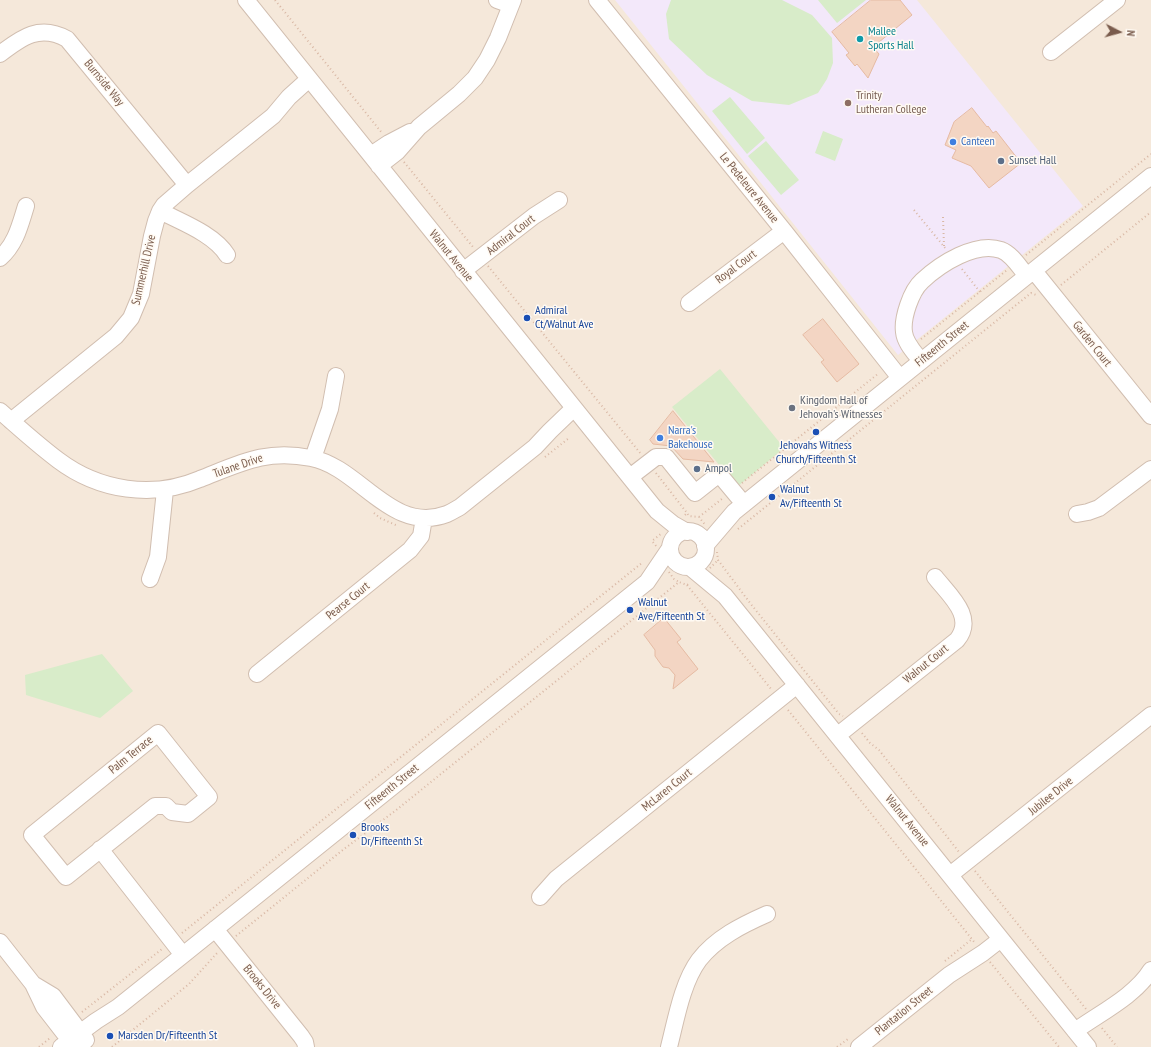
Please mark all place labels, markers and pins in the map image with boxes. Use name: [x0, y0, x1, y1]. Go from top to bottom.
place label: Mallee Sports Hall: [868, 25, 914, 53]
marker: Mallee Sports Hall: [855, 34, 865, 44]
place label: Trinity Lutheran College: [856, 89, 926, 117]
marker: Trinity Lutheran College: [843, 98, 853, 108]
place label: Canteen: [961, 135, 995, 149]
marker: Canteen: [948, 137, 958, 147]
place label: Sunset Hall: [1009, 154, 1056, 168]
marker: Sunset Hall: [996, 156, 1006, 166]
place label: Admiral Ct/Walnut Ave: [535, 304, 593, 332]
marker: Admiral Ct/Walnut Ave: [522, 313, 532, 323]
place label: Kingdom Hall of Jehovah's Witnesses: [800, 394, 882, 422]
marker: Kingdom Hall of Jehovah's Witnesses: [787, 403, 797, 413]
place label: Narra's Bakehouse: [668, 424, 713, 452]
marker: Jehovahs Witness Church/Fifteenth St: [811, 427, 821, 437]
marker: Narra's Bakehouse: [655, 433, 665, 443]
place label: Jehovahs Witness Church/Fifteenth St: [776, 439, 856, 467]
place label: Ampol: [705, 462, 732, 476]
marker: Ampol: [692, 464, 702, 474]
place label: Walnut Av/Fifteenth St: [780, 483, 842, 511]
marker: Walnut Av/Fifteenth St: [767, 492, 777, 502]
place label: Walnut Ave/Fifteenth St: [638, 596, 705, 624]
marker: Walnut Ave/Fifteenth St: [625, 605, 635, 615]
place label: Brooks Dr/Fifteenth St: [361, 821, 422, 849]
marker: Brooks Dr/Fifteenth St: [348, 830, 358, 840]
place label: Marsden Dr/Fifteenth St: [118, 1029, 217, 1043]
marker: Marsden Dr/Fifteenth St: [105, 1031, 115, 1041]

